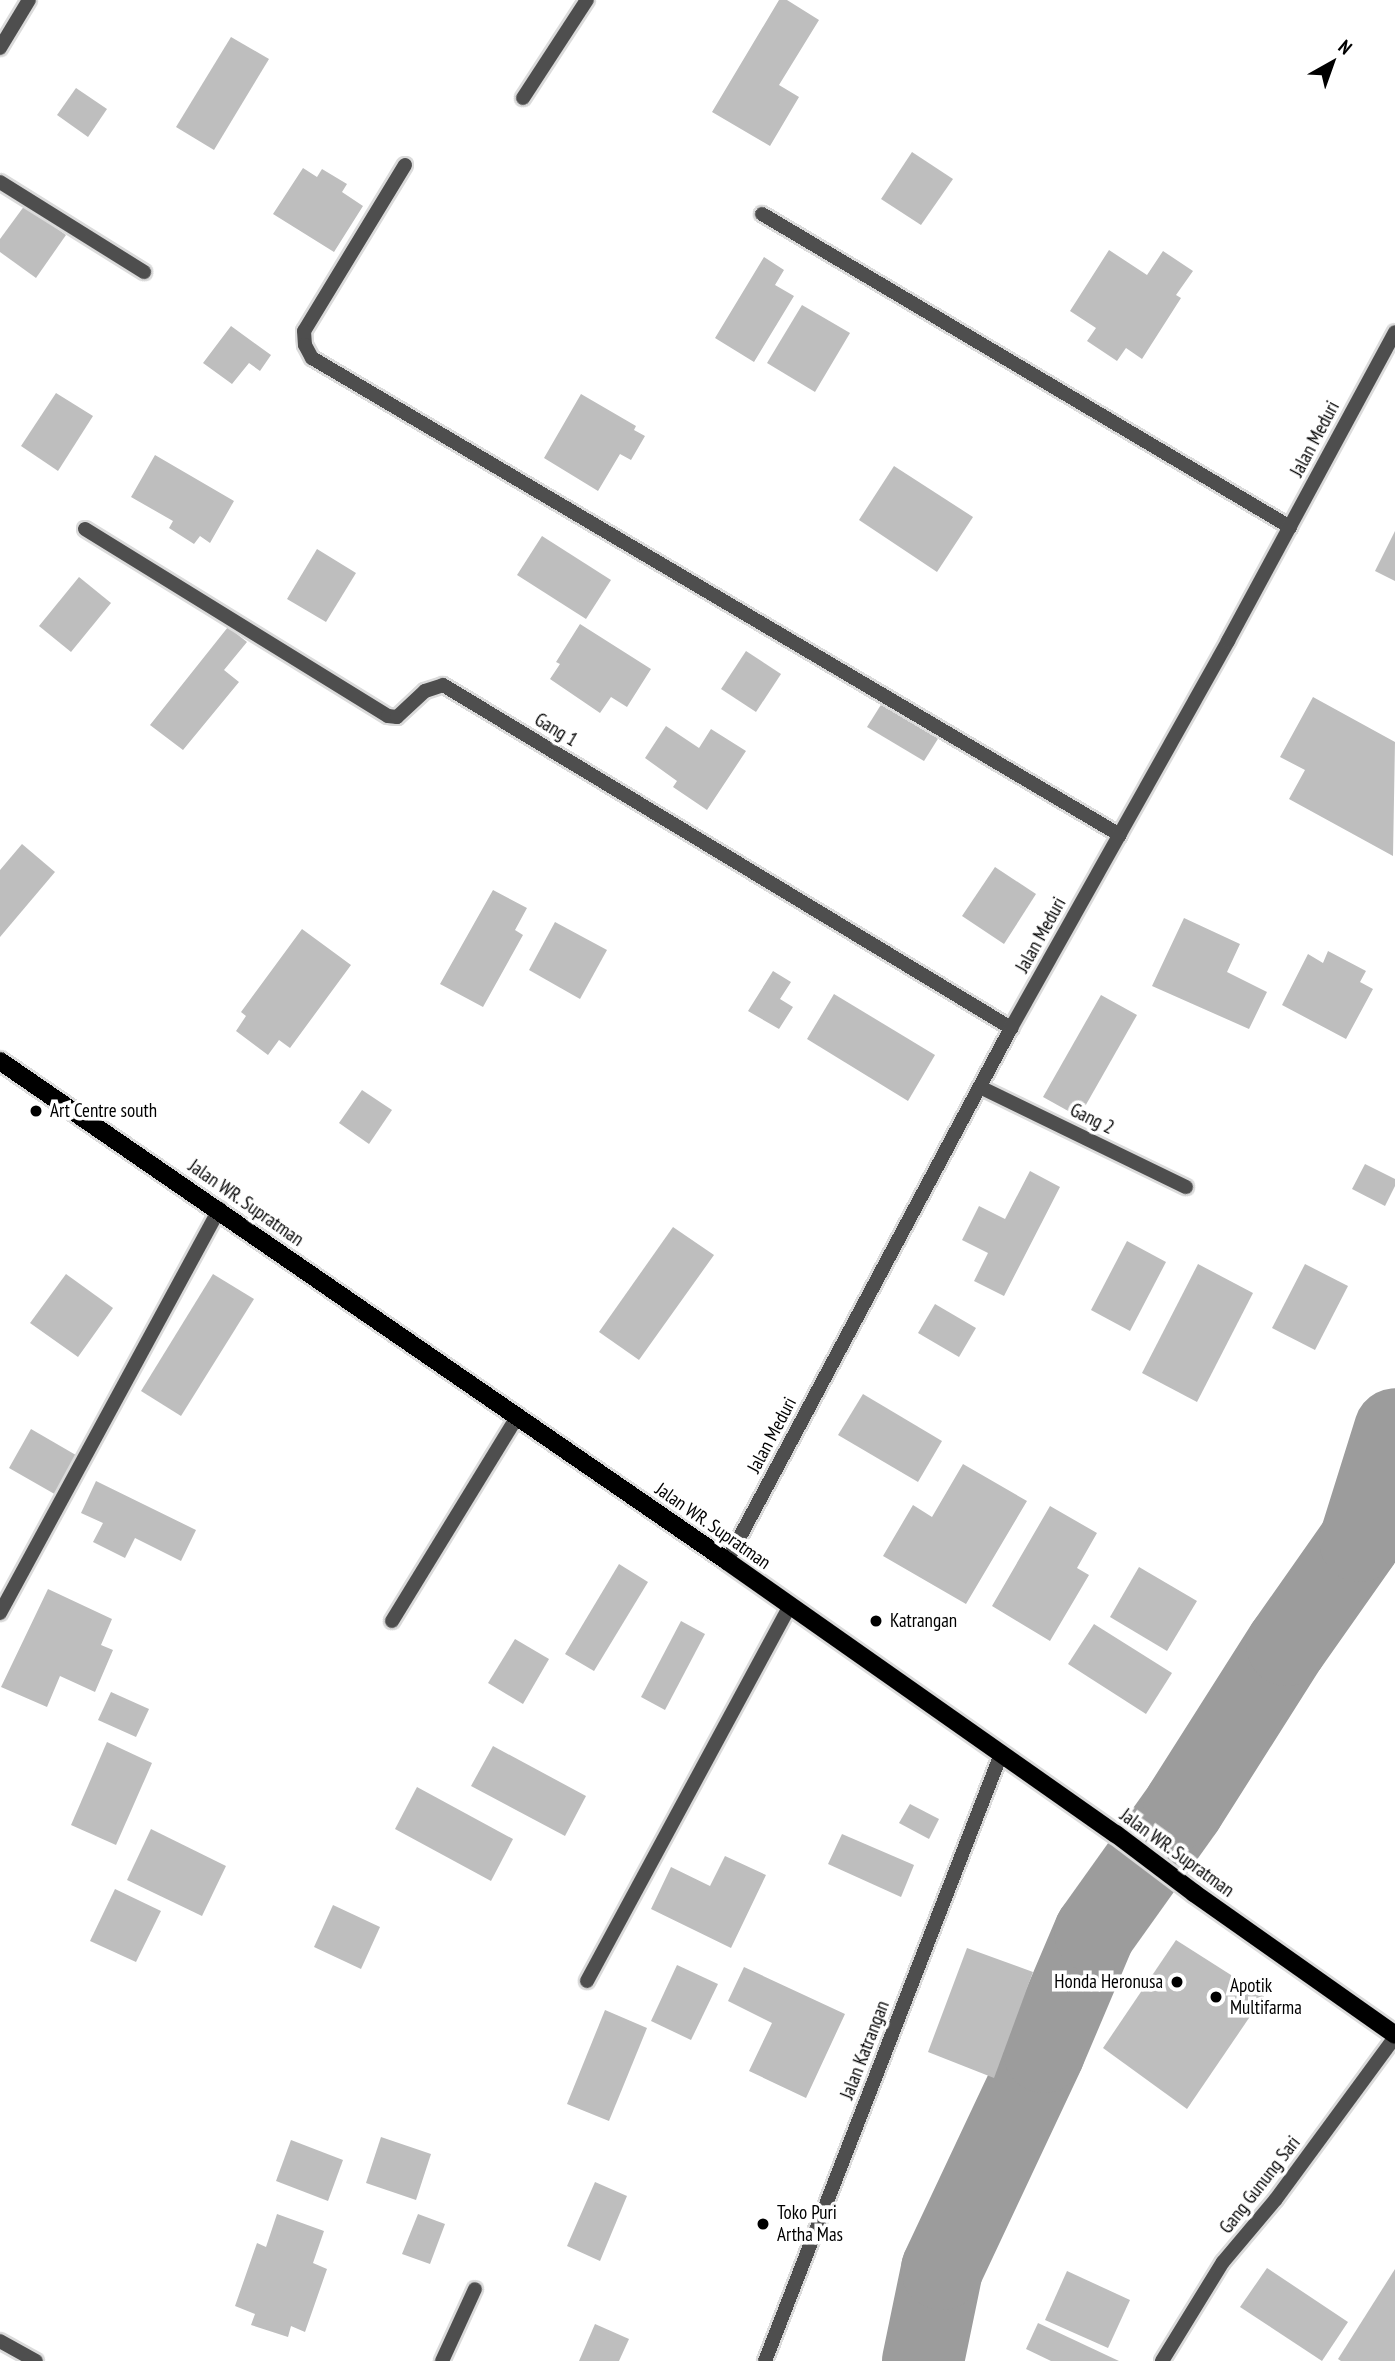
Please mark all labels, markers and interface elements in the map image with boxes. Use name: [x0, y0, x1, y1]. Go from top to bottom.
north arrow: [1297, 28, 1367, 98]
text: N: [1334, 34, 1357, 59]
street label: Jalan Meduri: [1286, 397, 1344, 481]
street label: Gang 1: [530, 708, 582, 752]
street label: Jalan Meduri: [1011, 893, 1071, 977]
street label: Gang 2: [1066, 1099, 1118, 1139]
place label: Art Centre south: [50, 1100, 157, 1122]
marker: Art Centre south: [28, 1103, 44, 1119]
street label: Jalan WR. Supratman: [183, 1154, 309, 1252]
street label: Jalan Meduri: [743, 1393, 801, 1477]
street label: Jalan WR. Supratman: [650, 1477, 776, 1575]
place label: Katrangan: [890, 1610, 957, 1632]
marker: Katrangan: [868, 1613, 884, 1629]
street label: Jalan WR. Supratman: [1115, 1804, 1239, 1902]
place label: Honda Heronusa: [1054, 1971, 1163, 1993]
marker: Honda Heronusa: [1169, 1974, 1185, 1990]
place label: Apotik Multifarma: [1230, 1975, 1302, 2019]
marker: Apotik Multifarma: [1208, 1989, 1224, 2005]
street label: Jalan Katrangan: [836, 1998, 894, 2102]
street label: Gang Gunung Sari: [1215, 2132, 1305, 2238]
place label: Toko Puri Artha Mas: [777, 2202, 843, 2246]
marker: Toko Puri Artha Mas: [755, 2216, 771, 2232]

